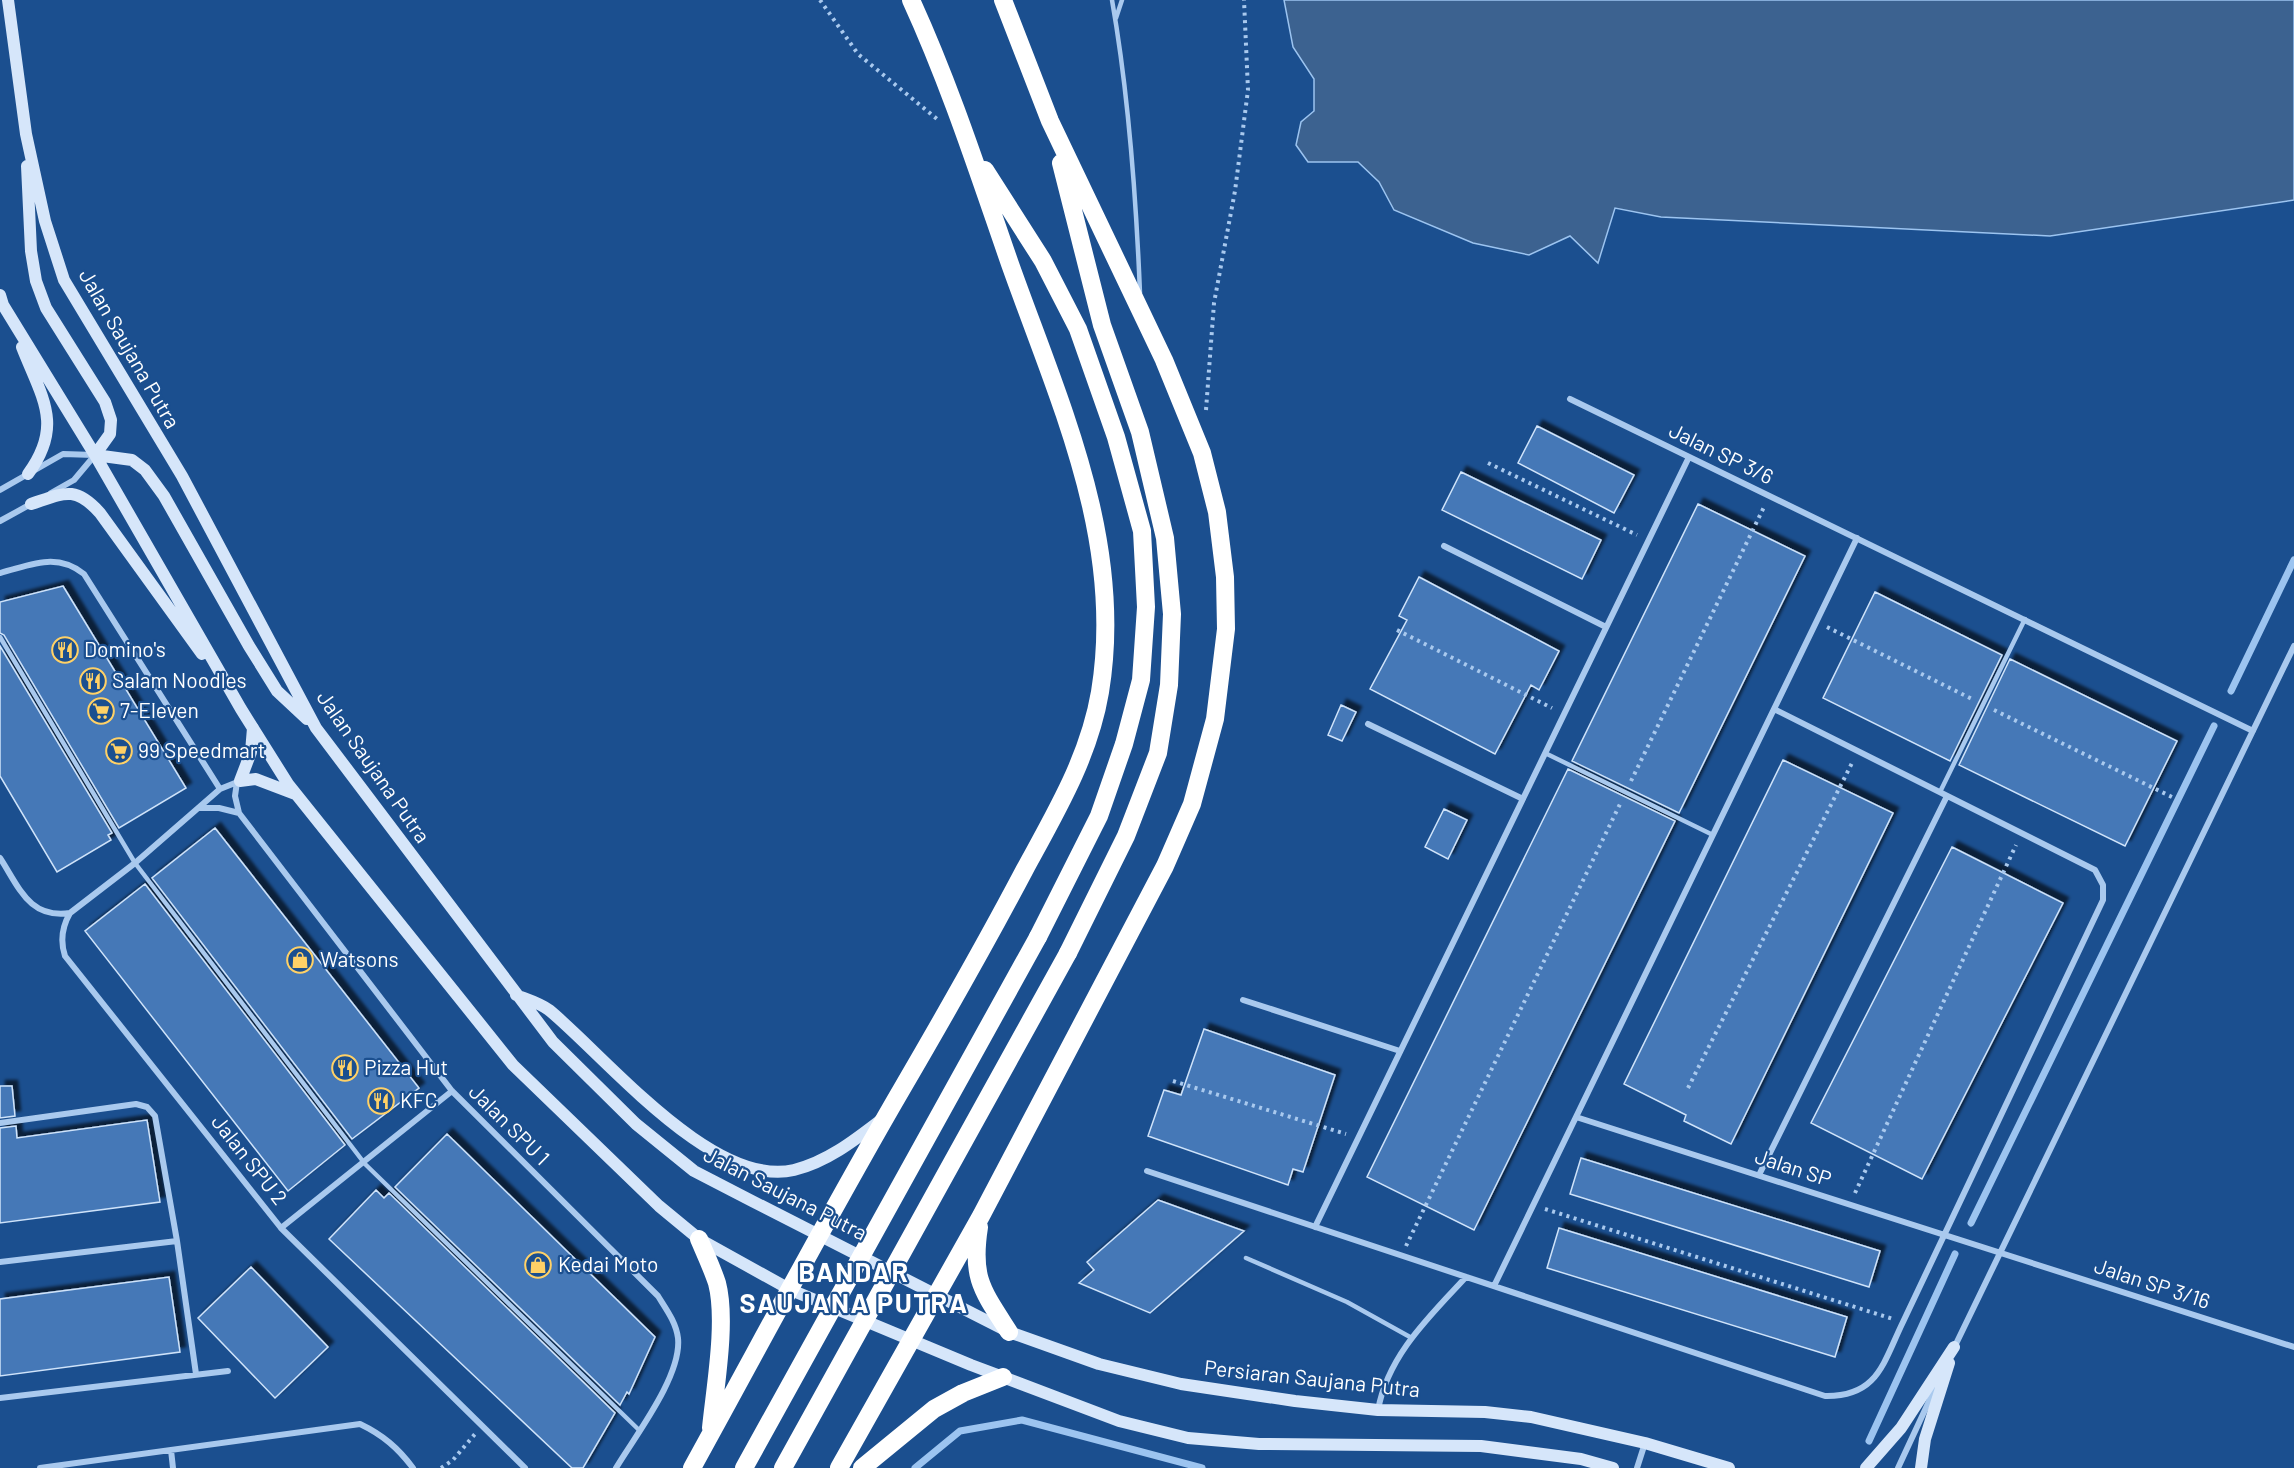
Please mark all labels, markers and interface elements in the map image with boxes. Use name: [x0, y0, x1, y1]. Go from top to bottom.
street label: Jalan Saujana Putra: [74, 264, 186, 432]
street label: Jalan SP 3/6: [1665, 417, 1778, 489]
restaurant icon: Domino's: [50, 635, 80, 665]
place label: Domino's: [84, 636, 166, 661]
restaurant icon: Salam Noodles: [78, 666, 108, 696]
place label: Salam Noodles: [112, 667, 247, 692]
street label: Jalan Saujana Putra: [312, 685, 436, 847]
supermarket icon: 7-Eleven: [86, 696, 116, 726]
place label: 7-Eleven: [120, 697, 199, 722]
supermarket icon: 99 Speedmart: [104, 736, 134, 766]
place label: 99 Speedmart: [138, 737, 265, 762]
shop icon: Watsons: [285, 945, 315, 975]
place label: Watsons: [320, 946, 399, 971]
restaurant icon: Pizza Hut: [330, 1053, 360, 1083]
place label: Pizza Hut: [364, 1054, 448, 1079]
street label: Jalan SPU 1: [465, 1078, 556, 1169]
restaurant icon: KFC: [366, 1086, 396, 1116]
place label: KFC: [400, 1087, 437, 1112]
street label: Jalan SPU 2: [207, 1109, 293, 1209]
street label: Jalan Saujana Putra: [700, 1141, 872, 1245]
street label: Jalan SP: [1752, 1143, 1835, 1191]
shop icon: Kedai Moto: [523, 1250, 553, 1280]
place label: Kedai Moto: [558, 1251, 659, 1276]
street label: Jalan SP 3/16: [2091, 1252, 2213, 1313]
district label: BANDAR SAUJANA PUTRA: [739, 1255, 969, 1318]
street label: Persiaran Saujana Putra: [1203, 1354, 1421, 1401]

